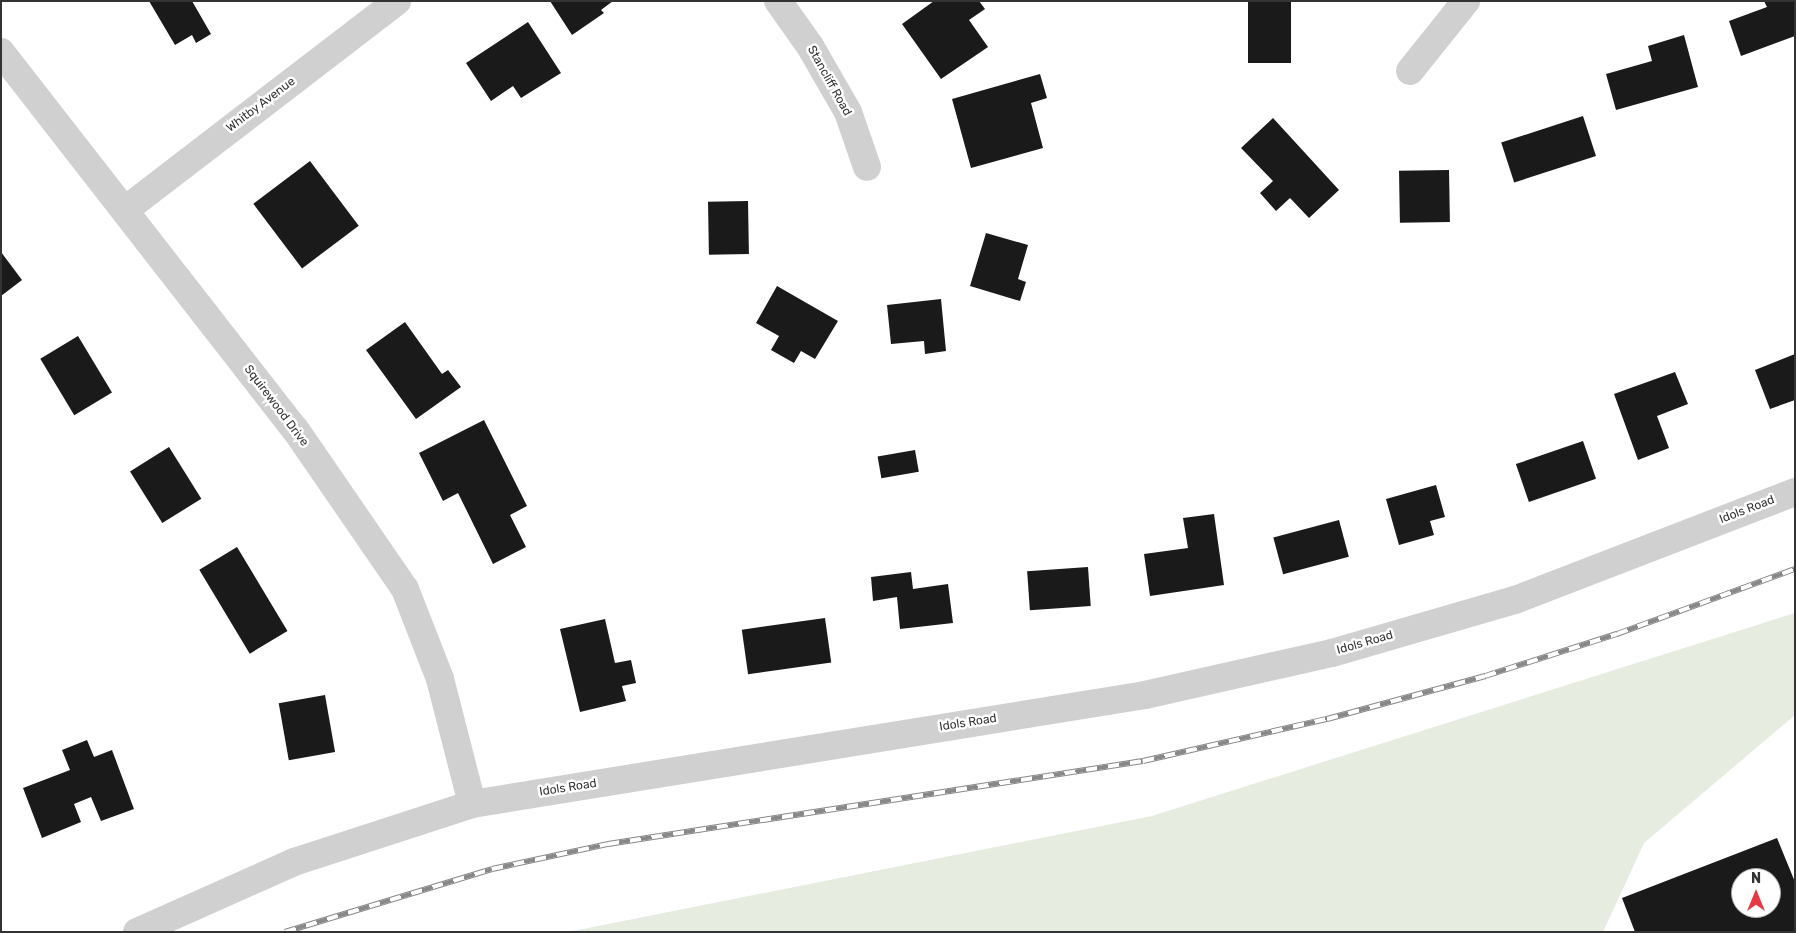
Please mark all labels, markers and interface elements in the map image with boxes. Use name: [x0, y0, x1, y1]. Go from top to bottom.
street label: Stancliff Road: [804, 43, 854, 119]
street label: Whitby Avenue: [224, 74, 298, 136]
street label: Squirewood Drive: [241, 363, 311, 449]
street label: Idols Road: [1717, 493, 1777, 527]
street label: Idols Road: [1335, 628, 1395, 658]
street label: Idols Road: [938, 711, 998, 735]
street label: Idols Road: [538, 776, 598, 800]
north arrow: [1731, 868, 1781, 918]
text: N: [1751, 870, 1761, 887]

